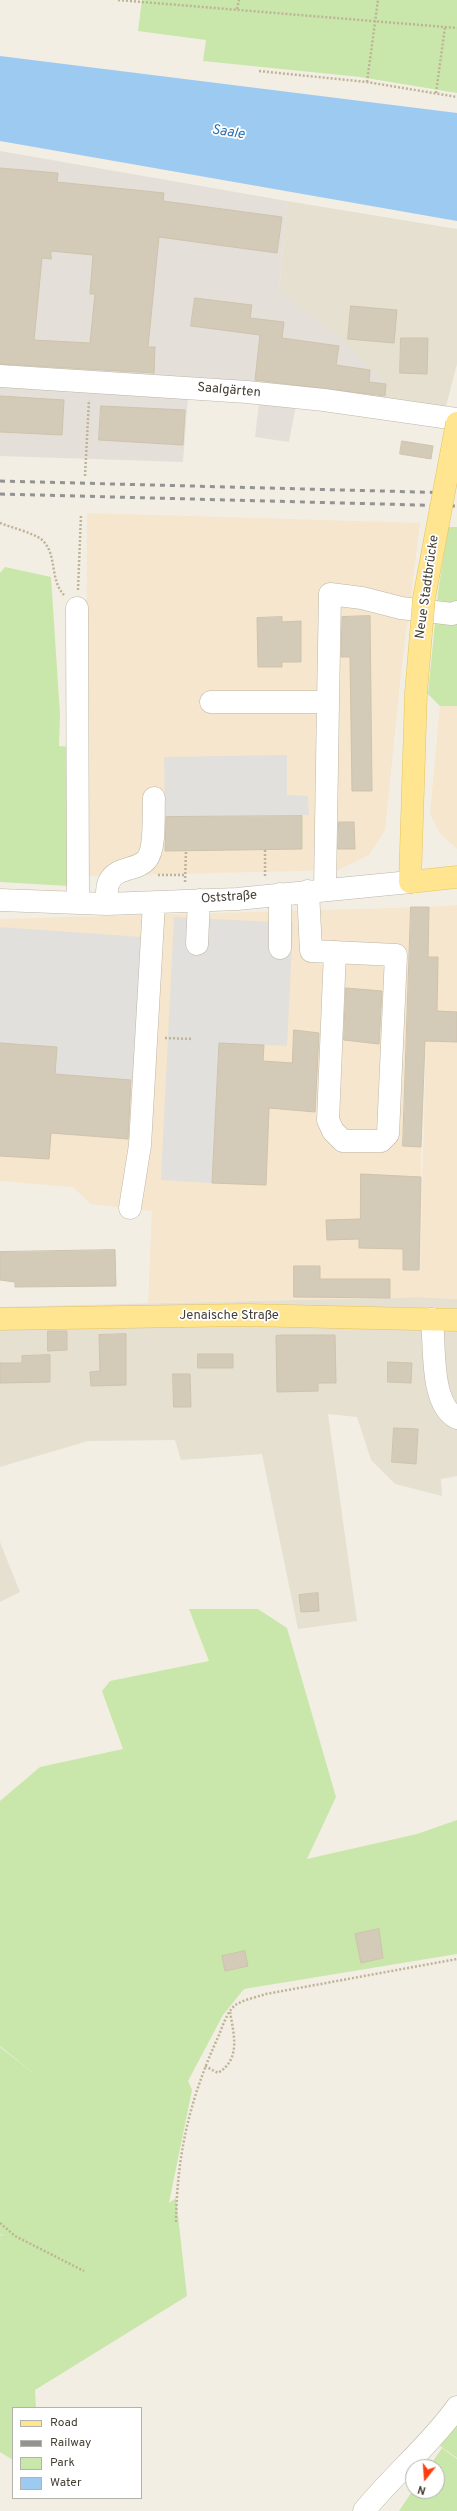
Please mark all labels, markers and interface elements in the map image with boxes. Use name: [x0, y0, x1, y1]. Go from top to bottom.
water label: Saale: [210, 122, 246, 144]
street label: Saalgärten: [197, 380, 261, 402]
street label: Neue Stadtbrücke: [413, 534, 443, 640]
street label: Oststraße: [200, 888, 258, 908]
street label: Jenaische Straße: [179, 1308, 279, 1324]
legend: [12, 2407, 142, 2499]
text: Road: [50, 2415, 78, 2431]
text: Railway: [50, 2435, 91, 2451]
text: Park: [50, 2455, 75, 2471]
north arrow: [405, 2459, 445, 2499]
text: Water: [50, 2475, 82, 2491]
text: N: [416, 2482, 428, 2497]

